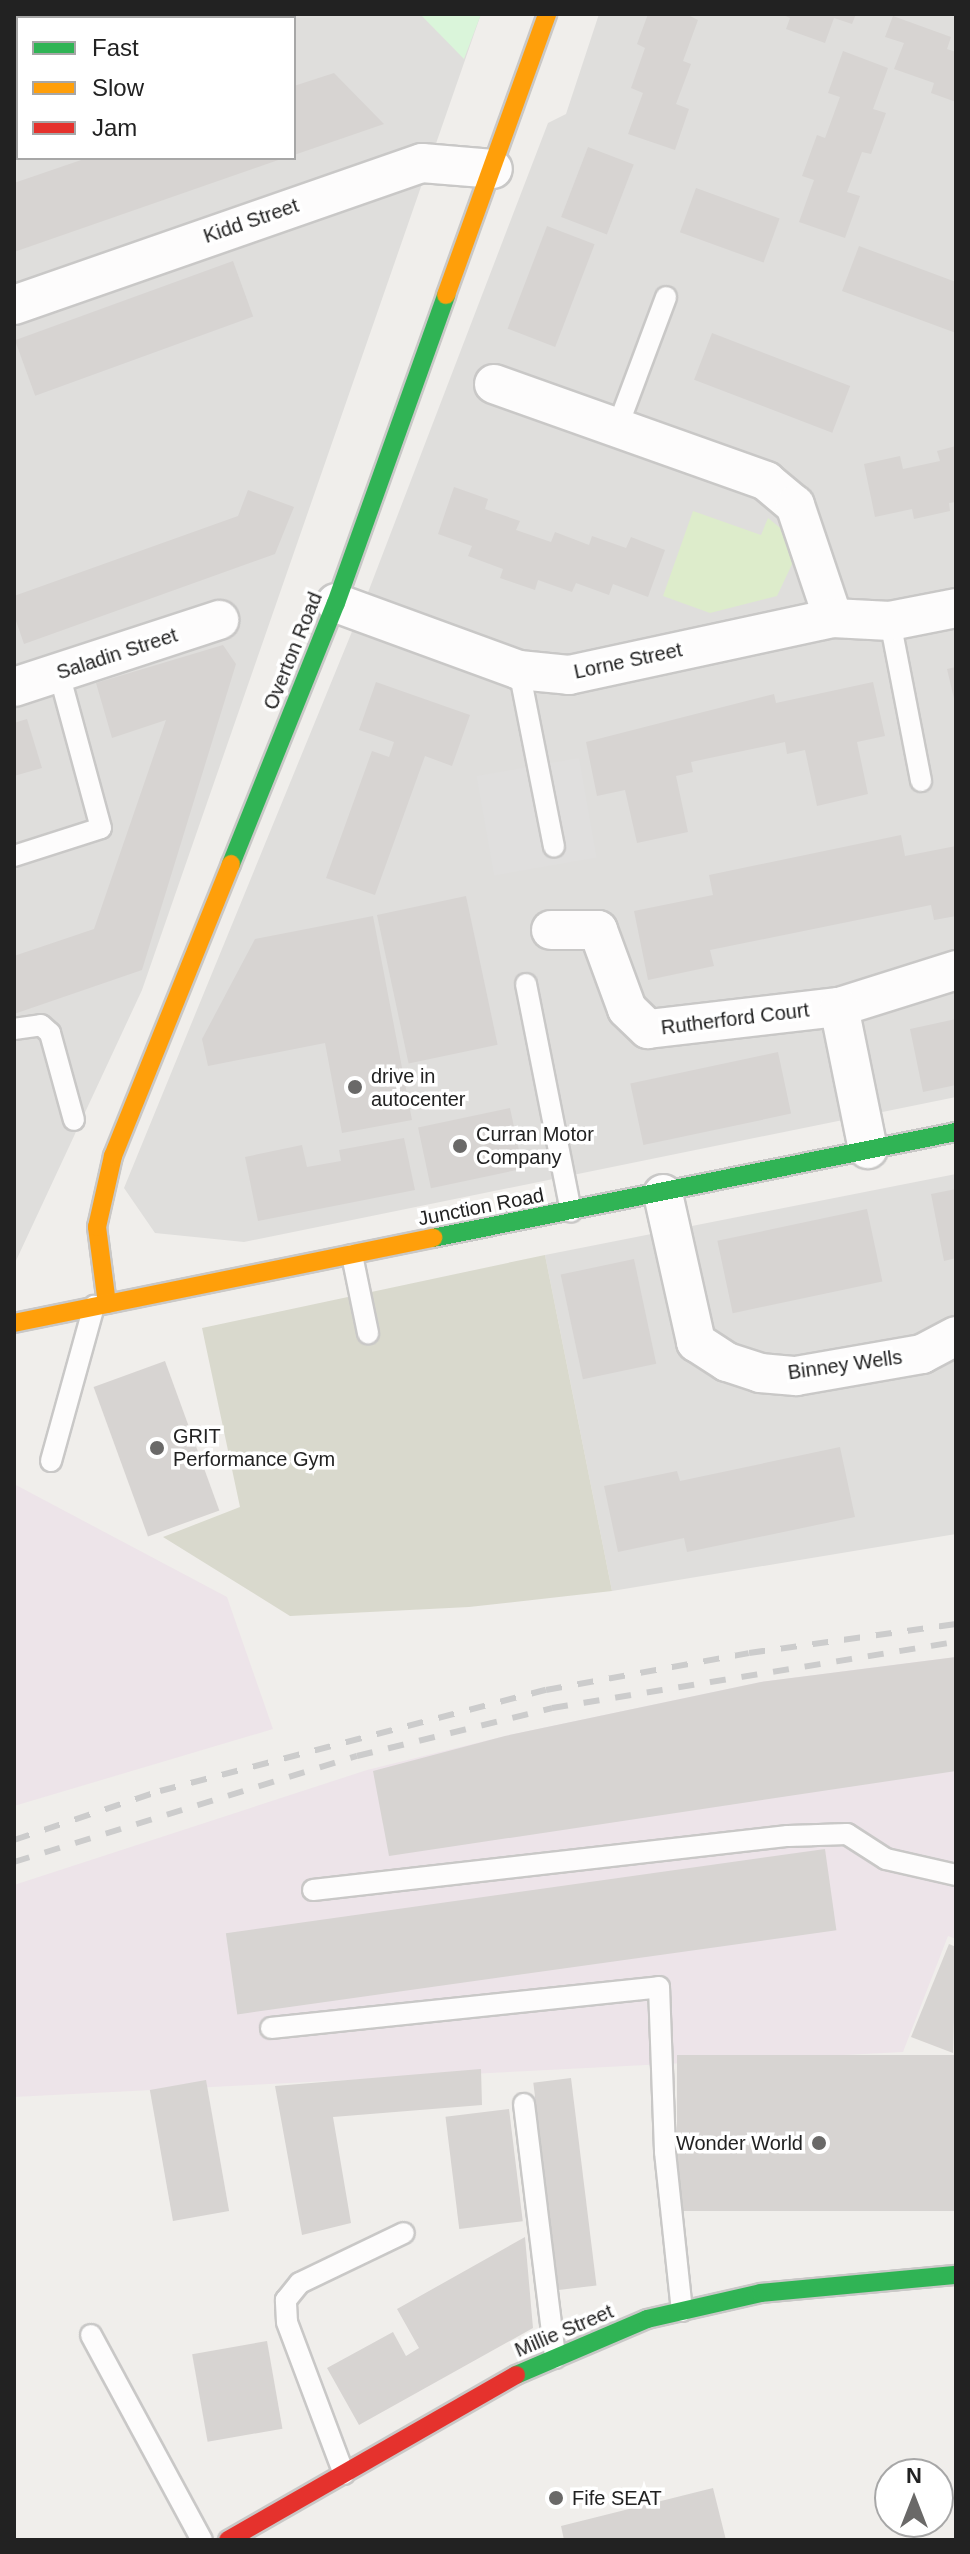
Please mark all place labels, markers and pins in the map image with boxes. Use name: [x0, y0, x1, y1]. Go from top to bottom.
place label: drive in autocenter: [371, 1064, 466, 1111]
marker: drive in autocenter: [346, 1078, 364, 1096]
place label: Curran Motor Company: [476, 1122, 594, 1169]
marker: Curran Motor Company: [451, 1137, 469, 1155]
place label: GRIT Performance Gym: [173, 1424, 335, 1471]
marker: GRIT Performance Gym: [148, 1439, 166, 1457]
place label: Wonder World: [676, 2131, 803, 2155]
marker: Wonder World: [810, 2134, 828, 2152]
place label: Fife SEAT: [572, 2486, 662, 2510]
marker: Fife SEAT: [547, 2489, 565, 2507]

